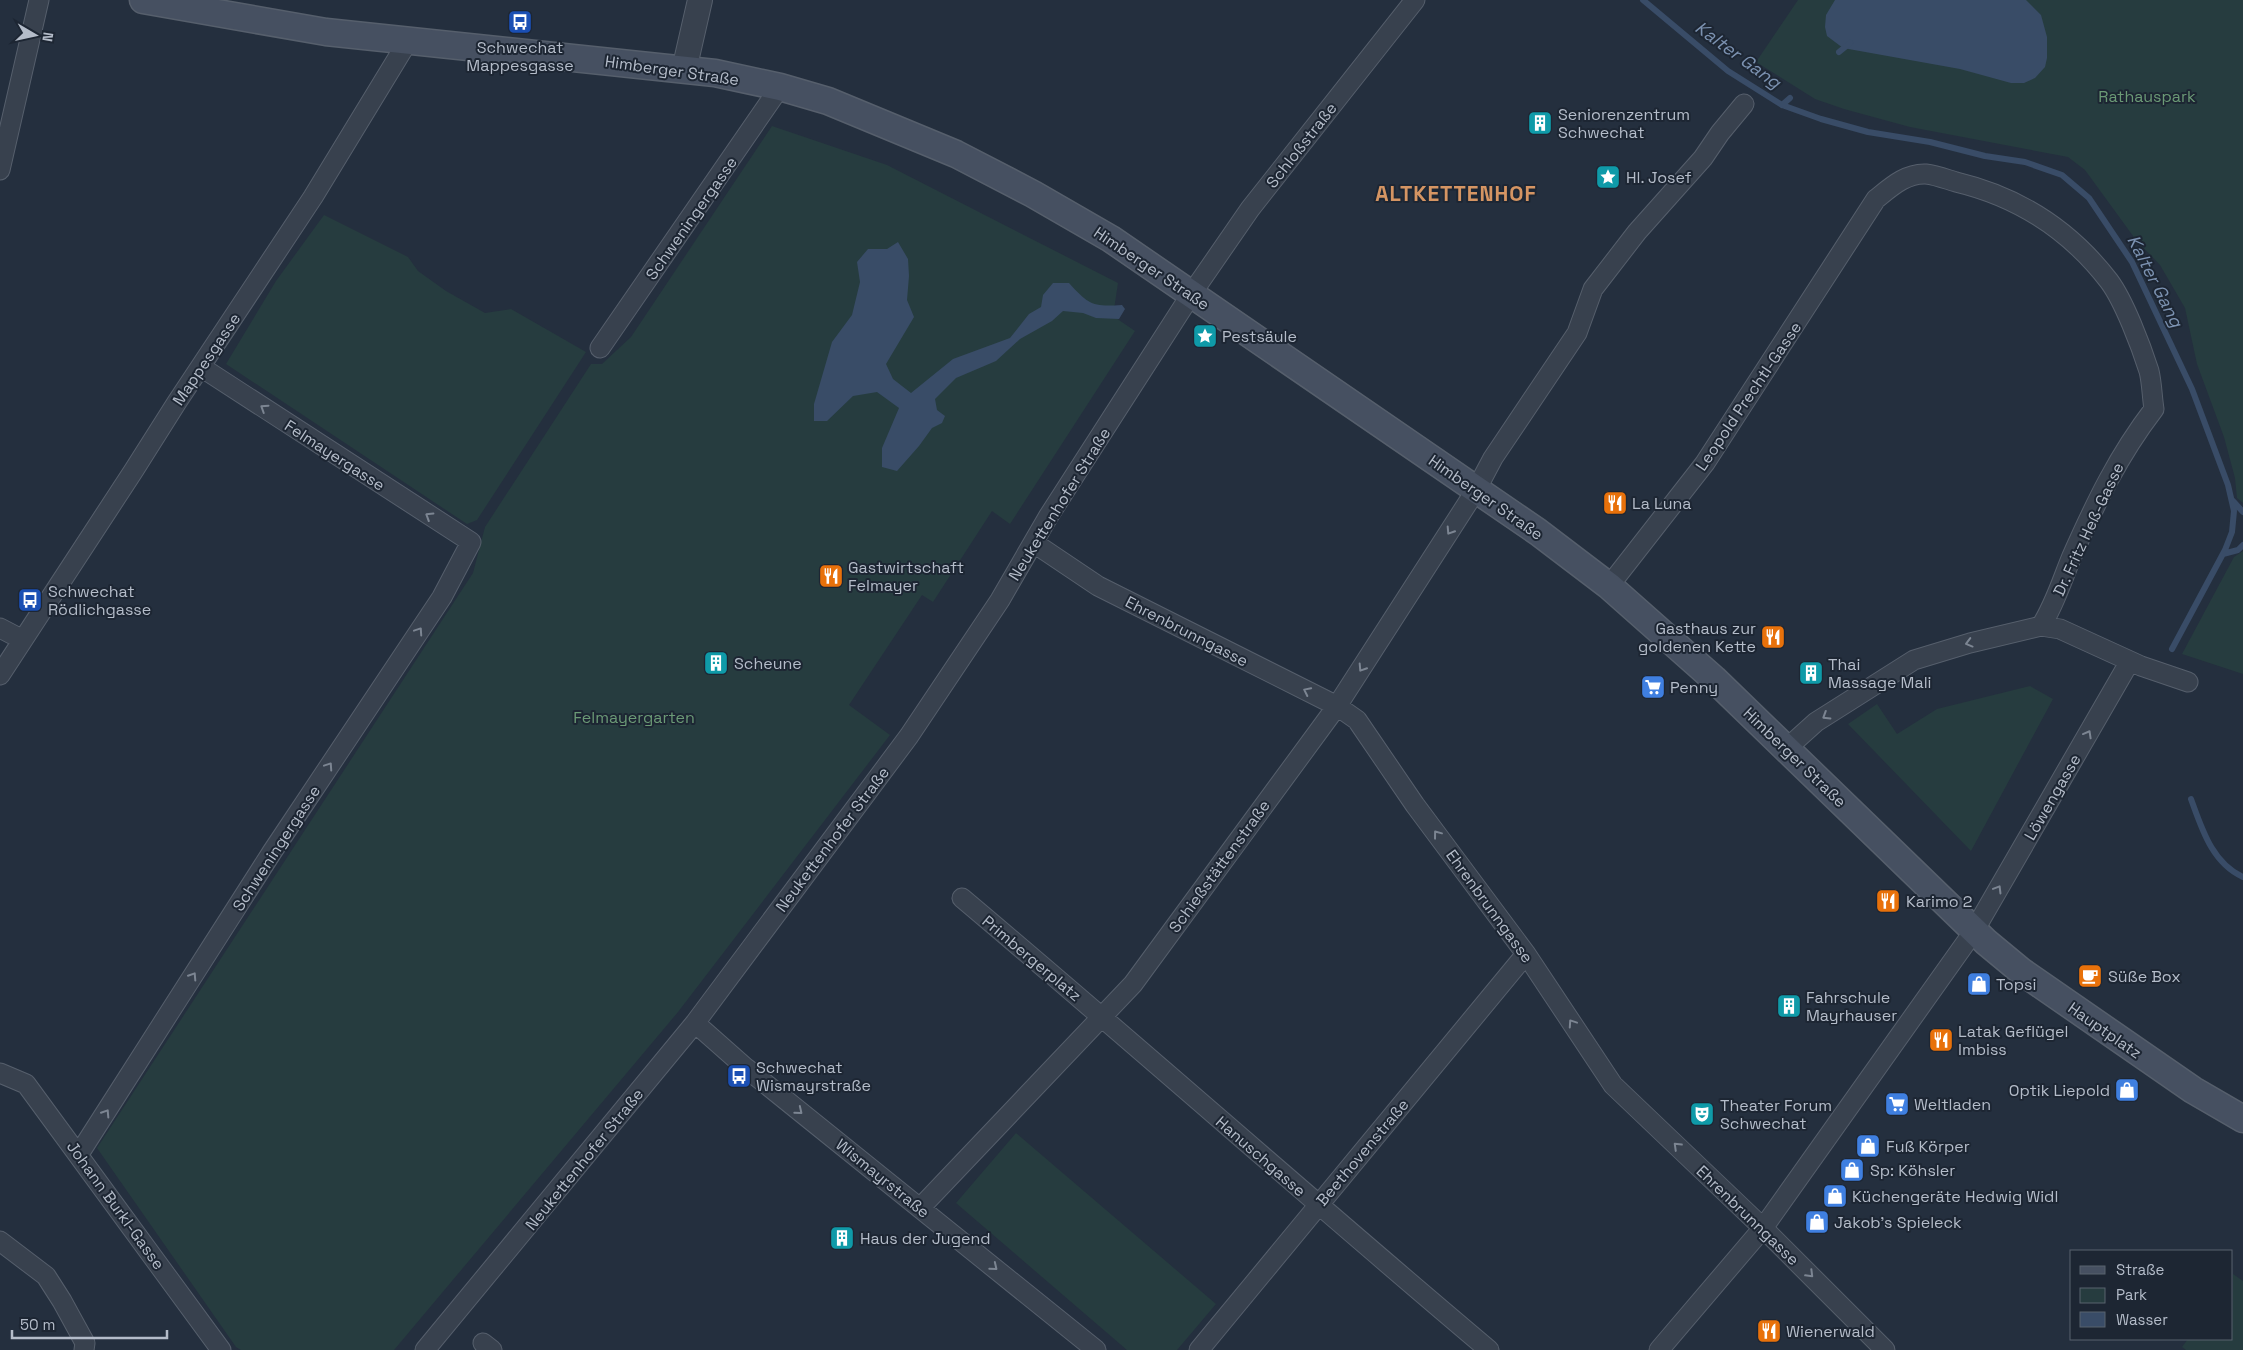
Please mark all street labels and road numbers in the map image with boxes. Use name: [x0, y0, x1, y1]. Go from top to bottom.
street label: Himberger Straße: [604, 51, 740, 90]
street label: Schloßstraße: [1261, 98, 1341, 192]
street label: Schweningergasse: [641, 152, 742, 284]
street label: Himberger Straße: [1090, 222, 1214, 315]
street label: Mappesgasse: [168, 309, 245, 410]
street label: Leopold Prechtl-Gasse: [1691, 318, 1806, 475]
street label: Felmayergasse: [281, 415, 389, 496]
street label: Neukettenhofer Straße: [1004, 424, 1115, 585]
street label: Himberger Straße: [1424, 450, 1547, 545]
street label: Dr. Fritz Heß-Gasse: [2048, 459, 2129, 599]
street label: Ehrenbrunngasse: [1122, 591, 1252, 672]
street label: Himberger Straße: [1739, 703, 1851, 812]
street label: Löwengasse: [2019, 750, 2086, 844]
street label: Neukettenhofer Straße: [771, 762, 894, 916]
street label: Schweningergasse: [228, 781, 325, 915]
street label: Schießstättenstraße: [1164, 796, 1275, 937]
street label: Ehrenbrunngasse: [1441, 845, 1538, 967]
street label: Primbergerplatz: [978, 911, 1086, 1006]
street label: Hauptplatz: [2064, 997, 2146, 1063]
street label: Neukettenhofer Straße: [521, 1084, 648, 1235]
street label: Beethovenstraße: [1311, 1094, 1413, 1210]
street label: Hanuschgasse: [1211, 1111, 1310, 1201]
street label: Wismayrstraße: [831, 1134, 934, 1223]
street label: Johann Burkl-Gasse: [62, 1137, 169, 1274]
street label: Ehrenbrunngasse: [1692, 1161, 1804, 1270]

